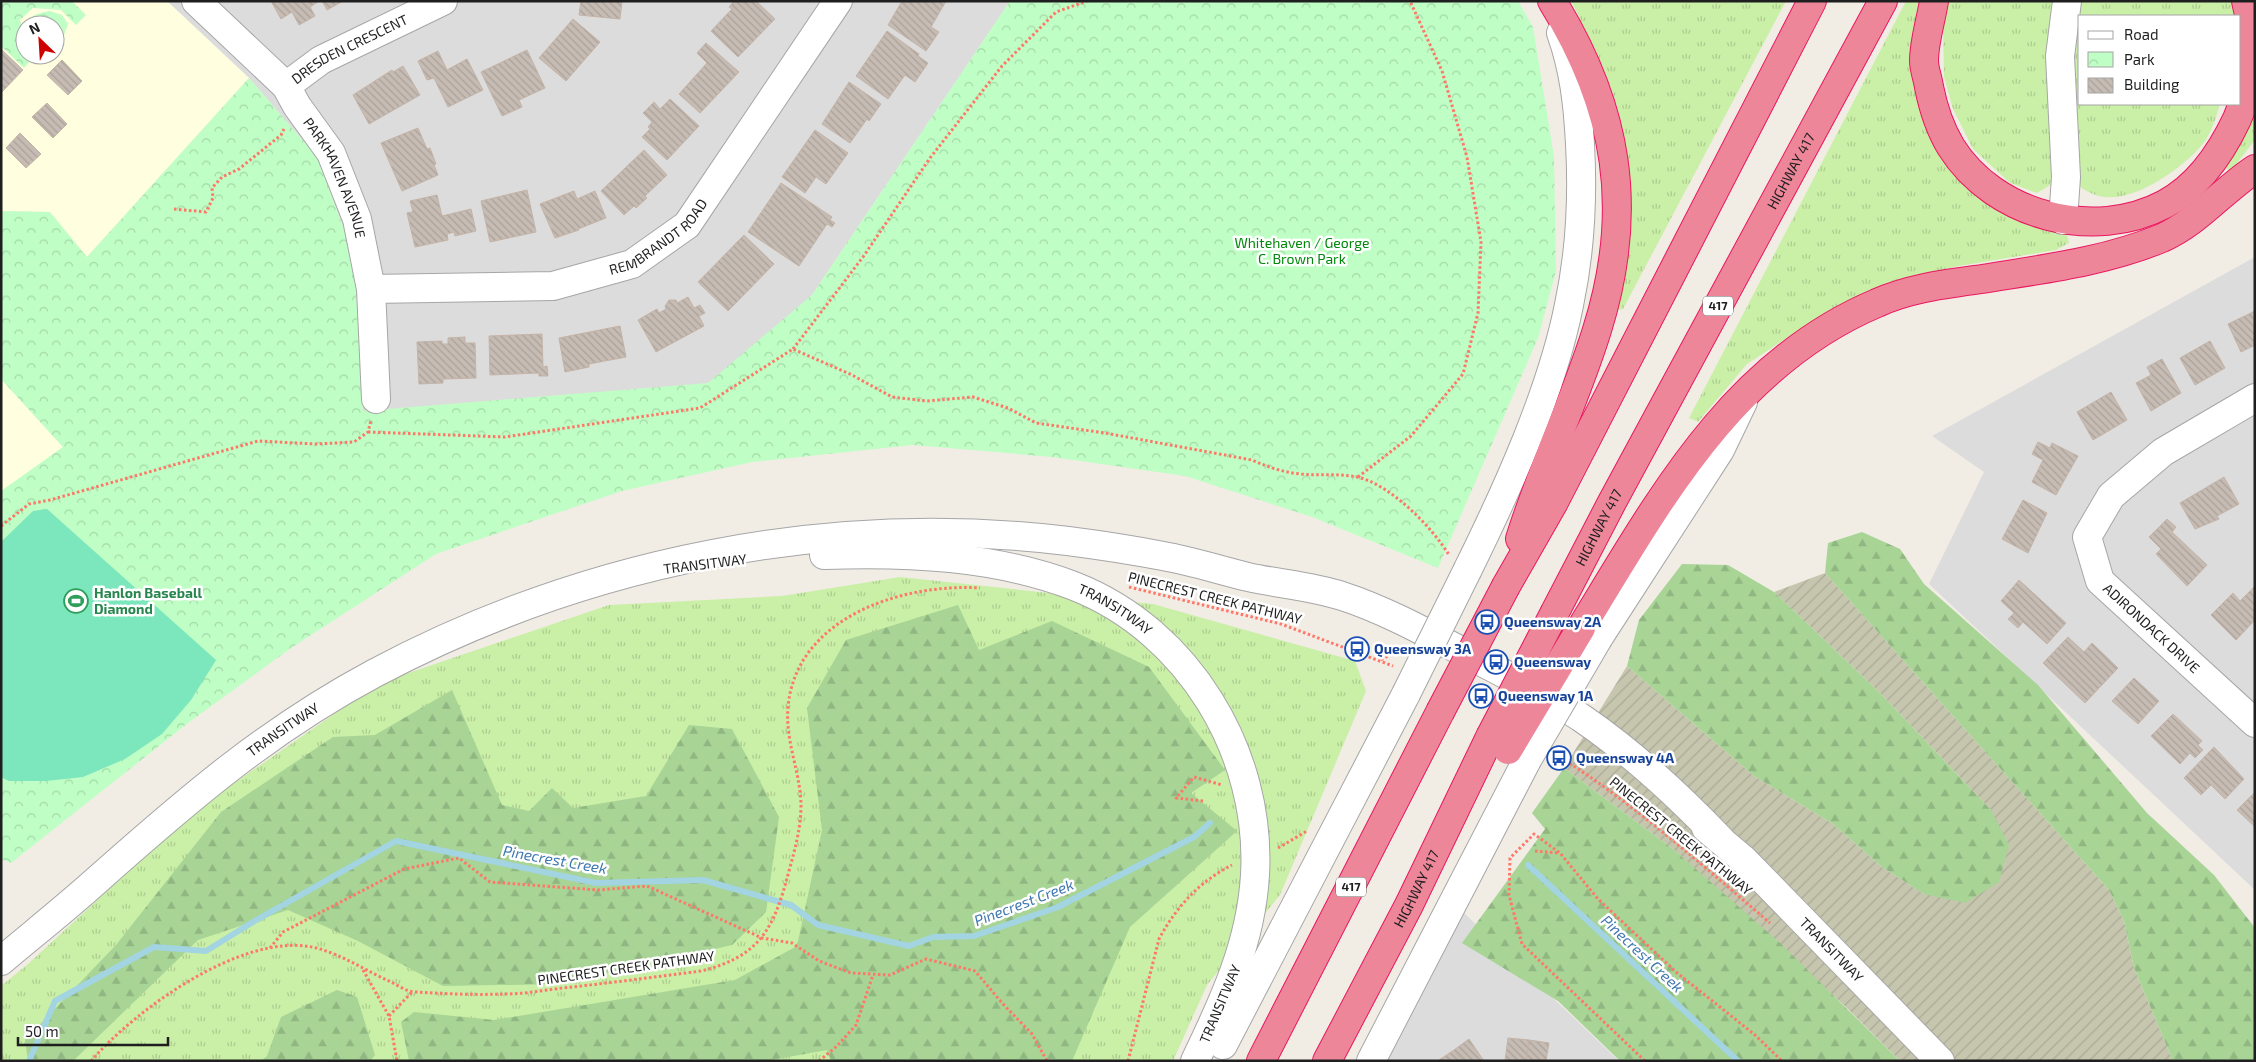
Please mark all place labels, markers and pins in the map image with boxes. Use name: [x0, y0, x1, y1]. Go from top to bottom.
place label: Hanlon Baseball Diamond: [94, 584, 203, 617]
sports icon: Hanlon Baseball Diamond: [63, 588, 89, 614]
bus stop icon: Queensway 2A: [1474, 609, 1500, 635]
place label: Queensway 2A: [1504, 613, 1602, 631]
bus stop icon: Queensway 3A: [1344, 636, 1370, 662]
place label: Queensway 3A: [1374, 640, 1472, 658]
bus stop icon: Queensway: [1483, 649, 1509, 675]
place label: Queensway: [1514, 653, 1591, 671]
bus stop icon: Queensway 1A: [1468, 683, 1494, 709]
place label: Queensway 1A: [1498, 687, 1594, 705]
bus stop icon: Queensway 4A: [1546, 745, 1572, 771]
place label: Queensway 4A: [1576, 749, 1675, 767]

